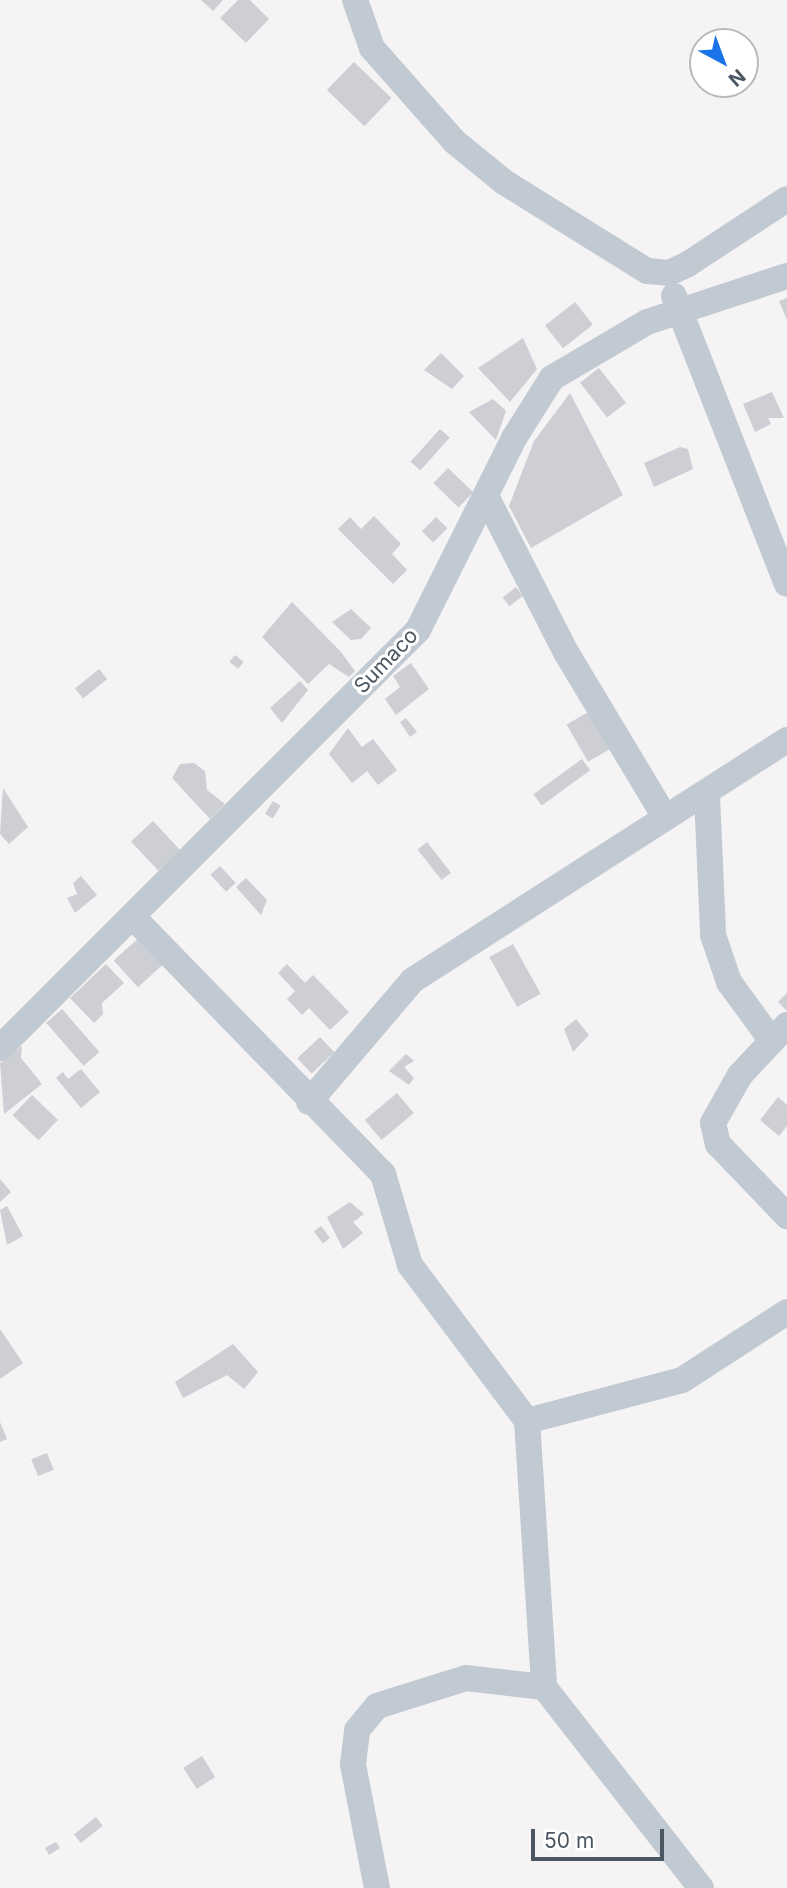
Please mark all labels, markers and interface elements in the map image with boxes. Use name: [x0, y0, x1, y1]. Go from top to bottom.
north arrow: [689, 28, 759, 98]
text: N: [724, 64, 750, 91]
street label: Sumaco: [349, 623, 423, 699]
scale bar: [535, 1814, 668, 1858]
text: 50 m: [544, 1828, 594, 1853]

